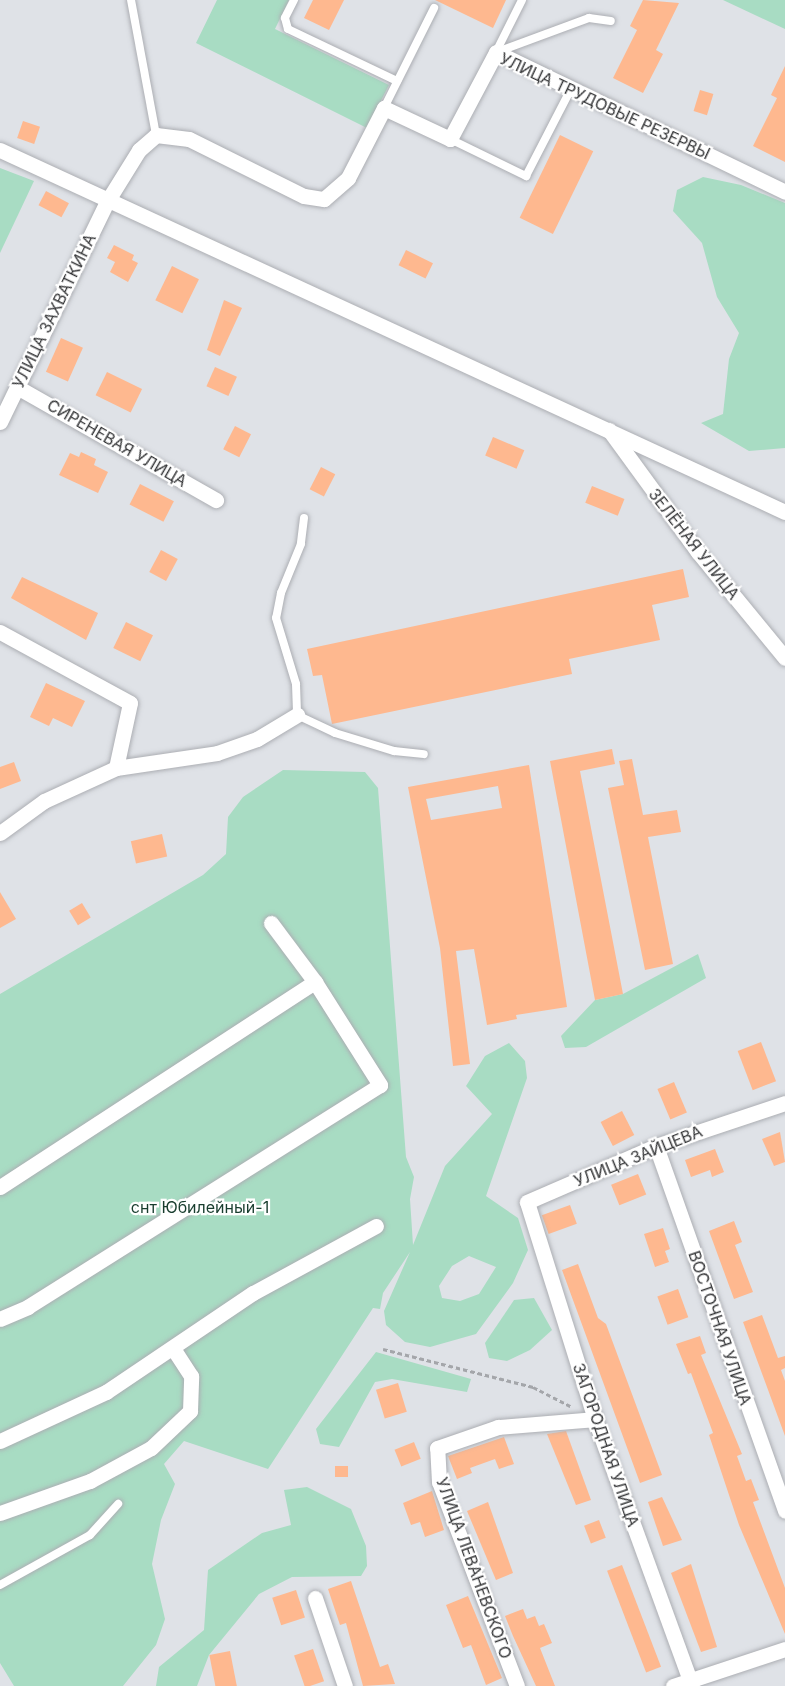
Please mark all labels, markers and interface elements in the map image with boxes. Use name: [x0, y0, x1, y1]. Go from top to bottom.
street label: УЛИЦА ТРУДОВЫЕ РЕЗЕРВЫ: [497, 49, 713, 163]
street label: УЛИЦА ЗАХВАТКИНА: [8, 231, 100, 391]
street label: СИРЕНЕВАЯ УЛИЦА: [44, 395, 190, 491]
street label: ЗЕЛЁНАЯ УЛИЦА: [645, 485, 743, 603]
street label: УЛИЦА ЗАЙЦЕВА: [571, 1121, 705, 1191]
park label: снт Юбилейный-1: [131, 1197, 269, 1217]
street label: ВОСТОЧНАЯ УЛИЦА: [685, 1248, 755, 1408]
street label: ЗАГОРОДНАЯ УЛИЦА: [569, 1361, 643, 1529]
street label: УЛИЦА ЛЕВАНЕВСКОГО: [432, 1475, 516, 1661]

